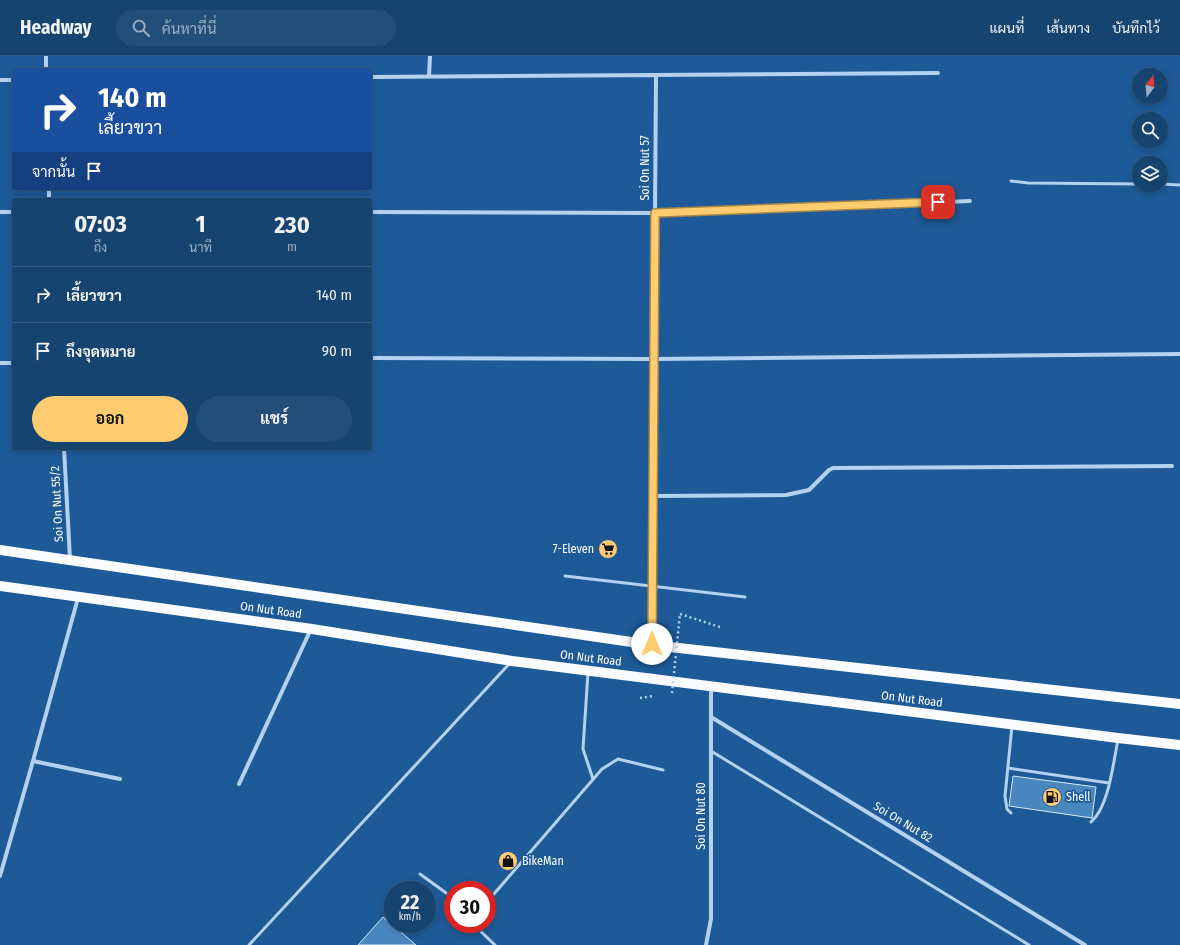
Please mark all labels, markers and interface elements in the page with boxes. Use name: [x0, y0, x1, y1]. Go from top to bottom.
search box: [116, 10, 396, 46]
text: Headway: [20, 16, 92, 39]
icon: search: [130, 17, 152, 39]
text: ค้นหาที่นี่: [162, 20, 217, 38]
text: แผนที่: [989, 20, 1024, 37]
text: เส้นทาง: [1046, 20, 1090, 37]
text: บันทึกไว้: [1112, 20, 1160, 37]
north arrow: [1132, 68, 1168, 104]
map controls: [1132, 68, 1168, 192]
text: 140 m: [98, 81, 167, 114]
icon: right: [32, 84, 84, 136]
button: search: [1132, 112, 1168, 148]
text: เลี้ยวขวา: [98, 117, 162, 139]
street label: Soi On Nut 57: [638, 135, 652, 201]
button: layers: [1132, 156, 1168, 192]
icon: arrive: [83, 160, 105, 182]
text: จากนั้น: [32, 163, 75, 181]
pin: [921, 185, 955, 219]
icon: arrive: [927, 191, 949, 213]
text: 07:03: [74, 210, 127, 238]
text: 1: [195, 210, 206, 238]
text: 230: [274, 211, 310, 239]
text: m: [287, 239, 297, 254]
text: ถึง: [94, 240, 107, 255]
text: นาที: [189, 240, 212, 255]
icon: right: [32, 284, 54, 306]
text: 140 m: [316, 286, 352, 304]
text: เลี้ยวขวา: [66, 287, 122, 305]
icon: arrive: [32, 340, 54, 362]
text: 90 m: [322, 342, 352, 360]
text: ถึงจุดหมาย: [66, 343, 136, 361]
button: ออก: [32, 396, 188, 442]
button: แชร์: [196, 396, 352, 442]
street label: Soi On Nut 55/2: [48, 466, 66, 542]
supermarket icon: 7-Eleven: [597, 538, 619, 560]
place label: 7-Eleven: [553, 542, 594, 556]
street label: On Nut Road: [239, 599, 303, 621]
position arrow: [631, 623, 673, 665]
street label: On Nut Road: [559, 647, 623, 669]
street label: On Nut Road: [880, 688, 944, 710]
street label: Soi On Nut 80: [694, 782, 708, 850]
fuel station icon: Shell: [1041, 786, 1063, 808]
place label: Shell: [1066, 790, 1091, 804]
street label: Soi On Nut 82: [871, 799, 935, 845]
shop icon: BikeMan: [497, 850, 519, 872]
place label: BikeMan: [522, 854, 564, 868]
speed limit sign: 30: [444, 881, 496, 933]
text: 22: [401, 890, 419, 914]
text: km/h: [399, 911, 421, 923]

